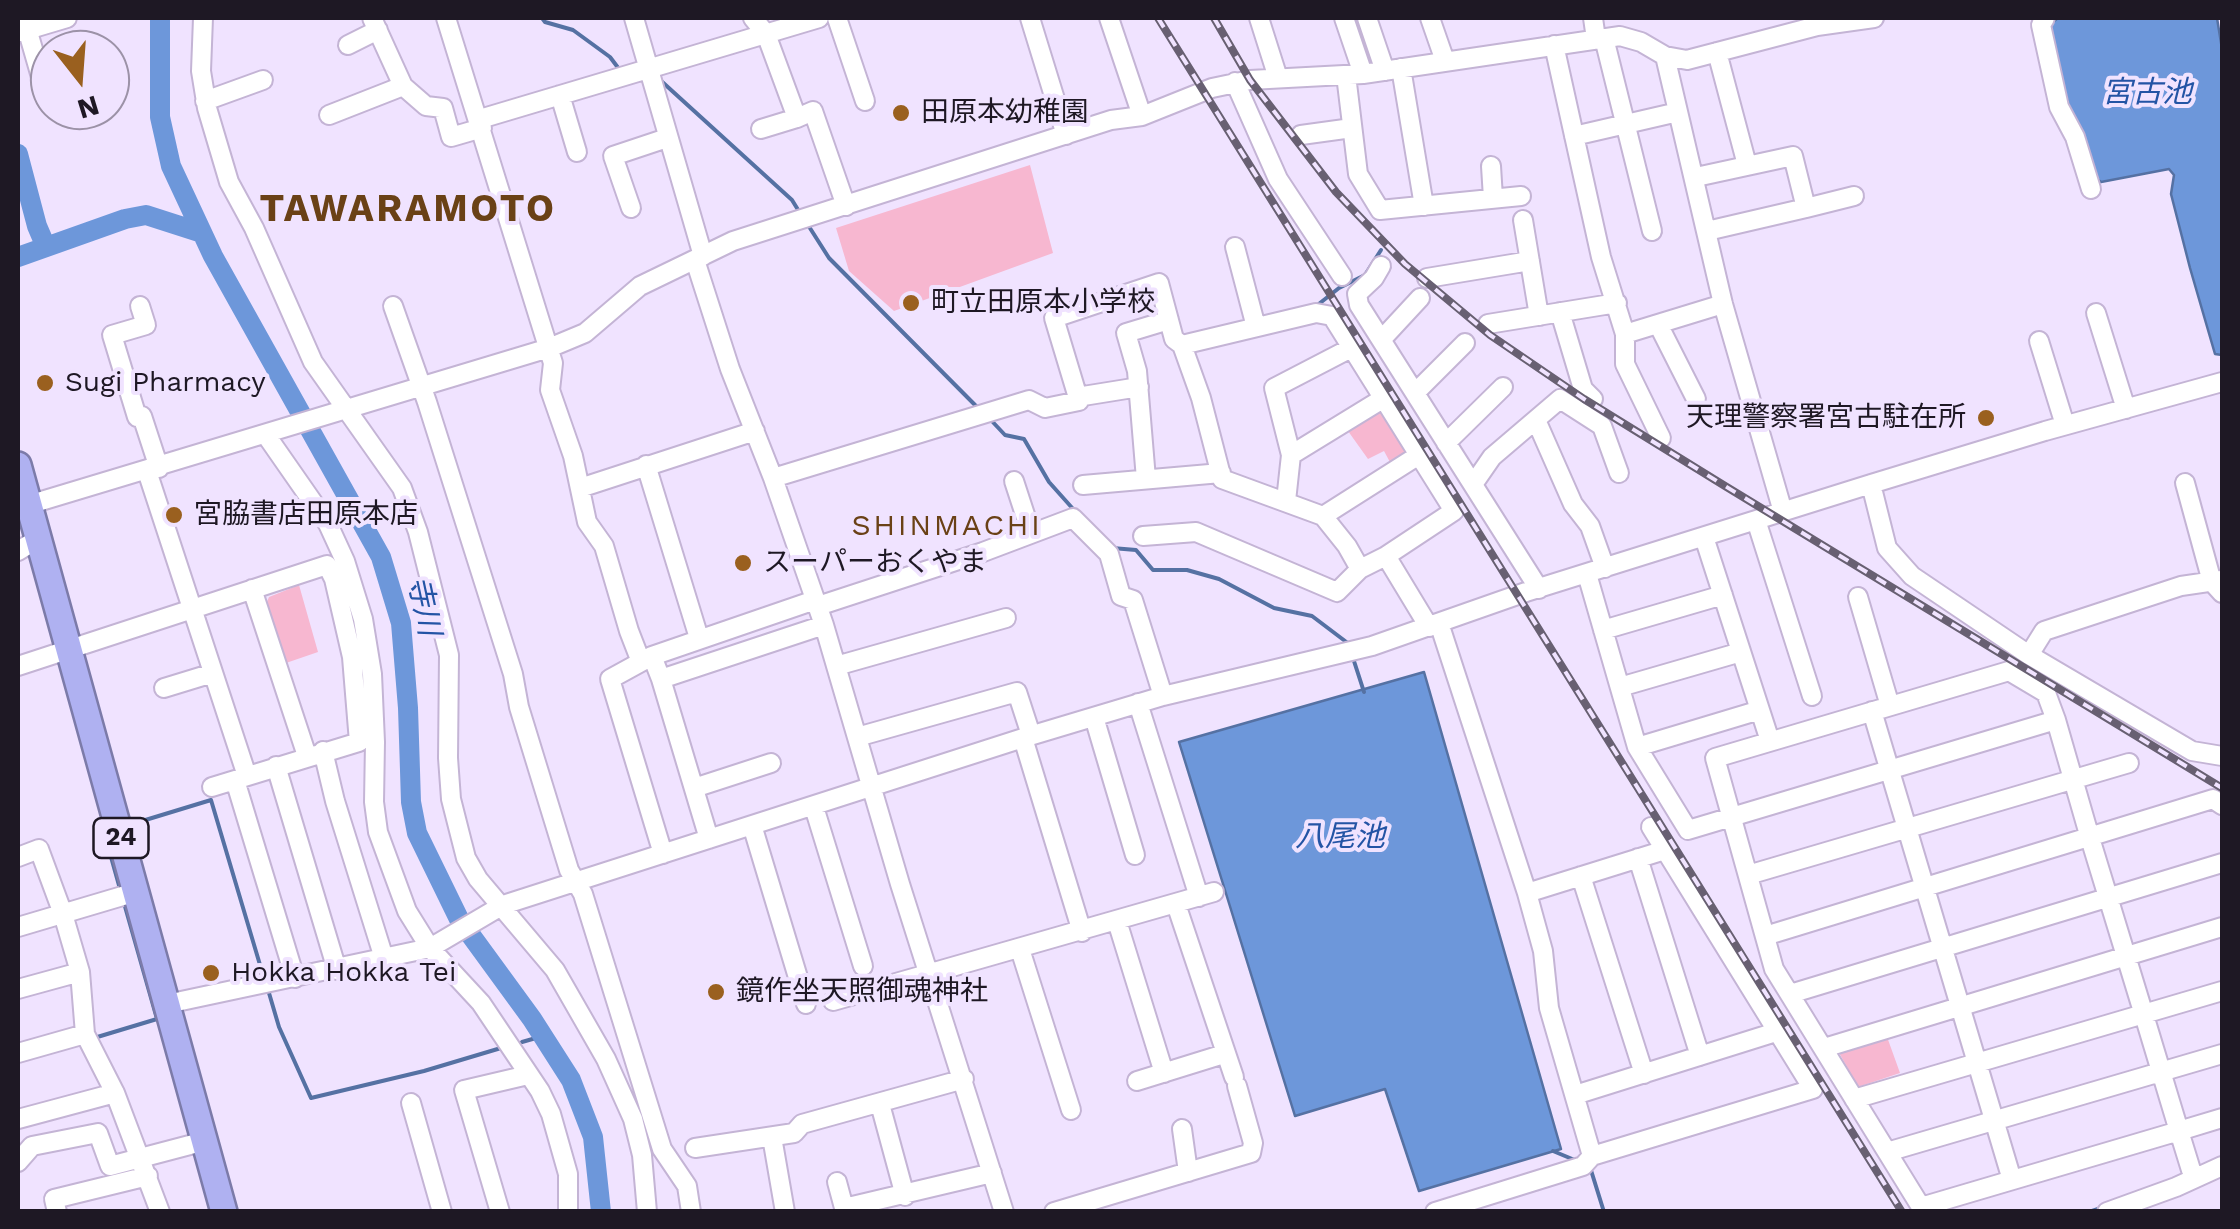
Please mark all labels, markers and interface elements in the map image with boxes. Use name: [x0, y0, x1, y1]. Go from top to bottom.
north arrow: [30, 30, 130, 130]
water label: 宮古池: [2102, 75, 2192, 111]
text: N: [74, 88, 103, 126]
place label: 田原本幼稚園: [921, 96, 1089, 130]
marker: 田原本幼稚園: [890, 102, 912, 124]
district label: TAWARAMOTO: [259, 187, 557, 233]
place label: 町立田原本小学校: [931, 286, 1155, 320]
marker: 町立田原本小学校: [900, 292, 922, 314]
place label: Sugi Pharmacy: [65, 366, 266, 400]
marker: Sugi Pharmacy: [34, 372, 56, 394]
place label: 天理警察署宮古駐在所: [1686, 401, 1966, 435]
marker: 天理警察署宮古駐在所: [1975, 407, 1997, 429]
place label: 宮脇書店田原本店: [194, 498, 418, 532]
marker: 宮脇書店田原本店: [163, 504, 185, 526]
district label: SHINMACHI: [852, 508, 1042, 544]
place label: スーパーおくやま: [763, 546, 987, 580]
marker: スーパーおくやま: [732, 552, 754, 574]
water label: 寺川: [399, 573, 447, 639]
road number: 24: [94, 818, 148, 858]
water label: 八尾池: [1295, 819, 1385, 855]
place label: Hokka Hokka Tei: [231, 956, 456, 990]
marker: Hokka Hokka Tei: [200, 962, 222, 984]
place label: 鏡作坐天照御魂神社: [736, 975, 988, 1009]
marker: 鏡作坐天照御魂神社: [705, 981, 727, 1003]

